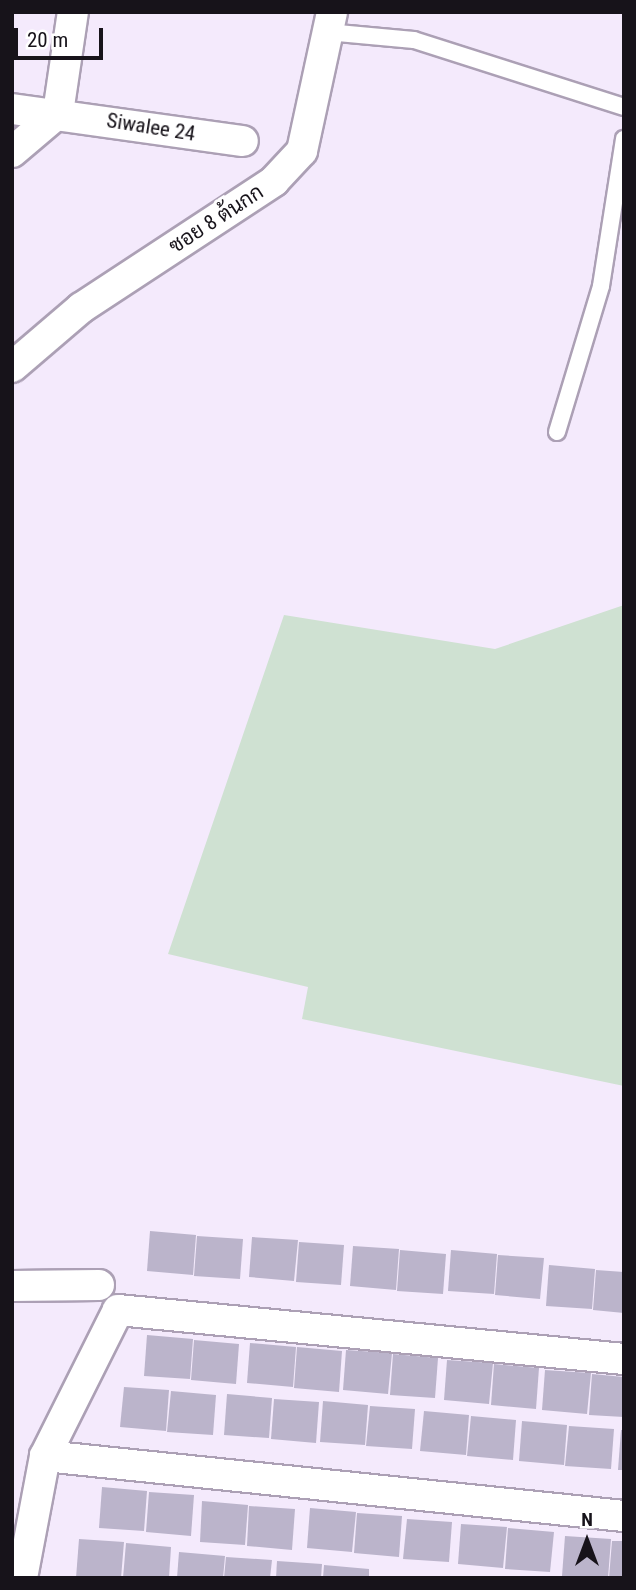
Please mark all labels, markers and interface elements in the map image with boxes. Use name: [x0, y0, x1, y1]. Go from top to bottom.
scale bar: [18, 14, 107, 58]
text: 20 m: [27, 28, 68, 52]
street label: Siwalee 24: [105, 108, 197, 146]
street label: ซอย 8 ต้นกก: [164, 179, 268, 259]
north arrow: [552, 1506, 622, 1576]
text: N: [581, 1508, 593, 1531]

